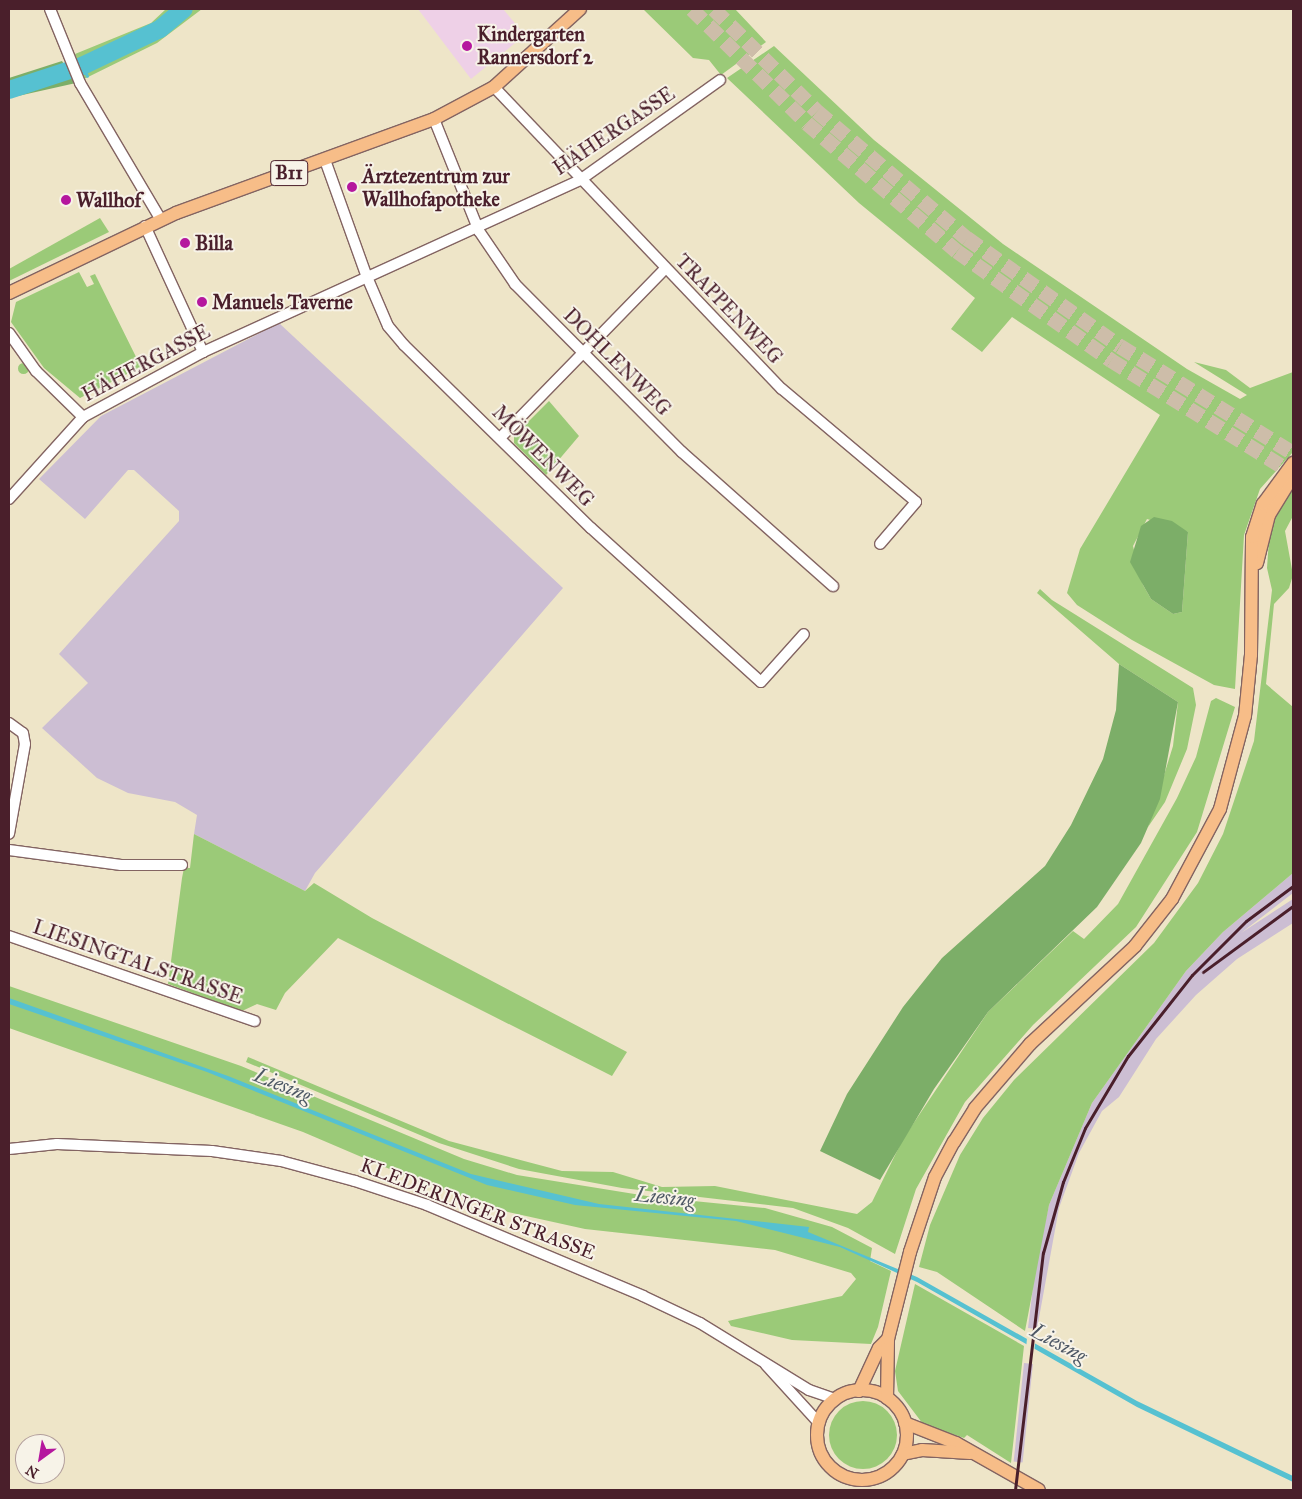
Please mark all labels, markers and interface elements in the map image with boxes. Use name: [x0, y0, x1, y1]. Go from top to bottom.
place label: Kindergarten Rannersdorf 2: [477, 22, 593, 69]
marker: Kindergarten Rannersdorf 2: [461, 40, 473, 52]
street label: HÄHERGASSE: [549, 82, 679, 180]
road number: B11: [269, 156, 309, 190]
place label: Ärztezentrum zur Wallhofapotheke: [362, 164, 510, 211]
marker: Ärztezentrum zur Wallhofapotheke: [346, 181, 358, 193]
place label: Wallhof: [76, 188, 141, 212]
marker: Wallhof: [60, 194, 72, 206]
place label: Billa: [195, 231, 233, 255]
marker: Billa: [179, 237, 191, 249]
street label: TRAPPENWEG: [671, 249, 787, 369]
place label: Manuels Taverne: [212, 290, 353, 314]
marker: Manuels Taverne: [196, 296, 208, 308]
street label: DOHLENWEG: [558, 303, 676, 421]
street label: HÄHERGASSE: [78, 319, 214, 407]
street label: MÖWENWEG: [487, 400, 599, 512]
street label: LIESINGTALSTRASSE: [30, 915, 246, 1009]
water label: Liesing: [250, 1062, 316, 1108]
street label: KLEDERINGER STRASSE: [357, 1153, 599, 1265]
water label: Liesing: [634, 1181, 696, 1213]
water label: Liesing: [1027, 1318, 1091, 1368]
north arrow: [15, 1434, 65, 1484]
text: N: [23, 1461, 42, 1482]

